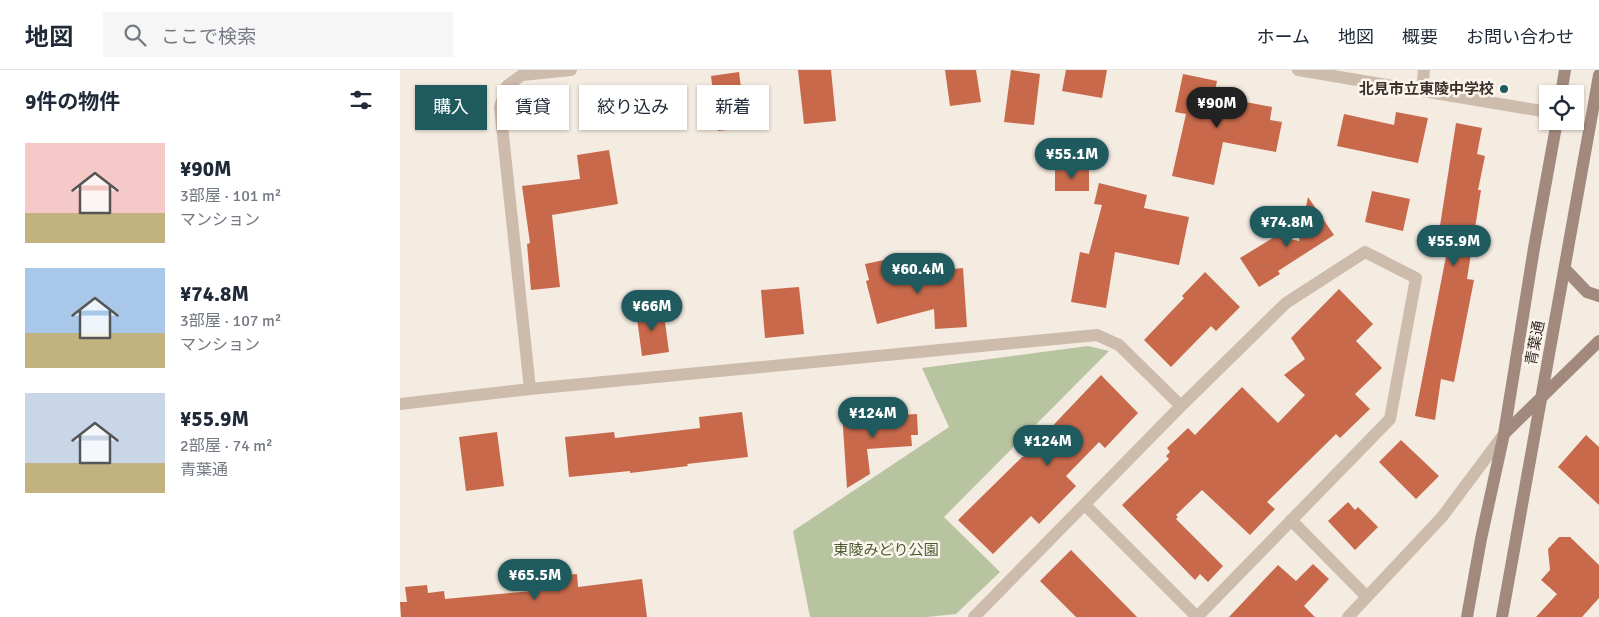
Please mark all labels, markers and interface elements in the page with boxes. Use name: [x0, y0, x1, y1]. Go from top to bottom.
search box: [103, 12, 453, 57]
icon: search: [121, 21, 149, 49]
text: 地図: [25, 22, 73, 52]
text: ここで検索: [161, 25, 256, 49]
text: ホーム: [1257, 26, 1310, 48]
text: 地図: [1338, 26, 1374, 48]
text: 概要: [1402, 26, 1438, 48]
text: お問い合わせ: [1466, 26, 1574, 48]
place label: 北見市立東陵中学校: [1359, 80, 1494, 98]
marker: 北見市立東陵中学校: [1498, 83, 1510, 95]
chip: 購入: [415, 85, 487, 130]
chip: 賃貸: [497, 85, 569, 130]
chip: 絞り込み: [579, 85, 687, 130]
chip: 新着: [697, 85, 769, 130]
map controls: [1539, 85, 1584, 130]
button: locate: [1539, 85, 1584, 130]
icon: filters: [347, 86, 375, 114]
pin: ¥90M: [1187, 87, 1247, 129]
text: 9件の物件: [25, 89, 120, 115]
text: ¥90M: [1197, 93, 1237, 113]
pin: ¥55.1M: [1031, 138, 1113, 180]
text: ¥55.1M: [1046, 144, 1098, 164]
text: ¥90M: [180, 156, 232, 182]
icon: home: [65, 163, 125, 223]
text: 3部屋 · 101 m²: [180, 186, 281, 206]
pin: ¥74.8M: [1246, 206, 1328, 248]
text: マンション: [180, 210, 260, 230]
text: ¥74.8M: [1261, 212, 1313, 232]
pin: ¥55.9M: [1413, 224, 1495, 267]
text: ¥55.9M: [1428, 231, 1480, 251]
pin: ¥60.4M: [877, 252, 959, 295]
text: ¥60.4M: [892, 259, 944, 279]
text: ¥74.8M: [180, 281, 249, 307]
icon: home: [65, 288, 125, 348]
pin: ¥66M: [622, 290, 682, 332]
text: ¥66M: [632, 296, 672, 316]
text: 3部屋 · 107 m²: [180, 311, 281, 331]
street label: 青葉通: [1522, 319, 1548, 367]
text: マンション: [180, 335, 260, 355]
pin: ¥124M: [838, 396, 908, 439]
text: ¥124M: [849, 403, 897, 423]
text: ¥55.9M: [180, 406, 249, 432]
icon: home: [65, 413, 125, 473]
pin: ¥124M: [1013, 424, 1083, 467]
text: ¥124M: [1024, 431, 1072, 451]
text: 2部屋 · 74 m²: [180, 436, 273, 456]
text: 青葉通: [180, 460, 228, 480]
park label: 東陵みどり公園: [833, 541, 939, 559]
pin: ¥65.5M: [494, 558, 576, 601]
text: ¥65.5M: [509, 565, 561, 585]

